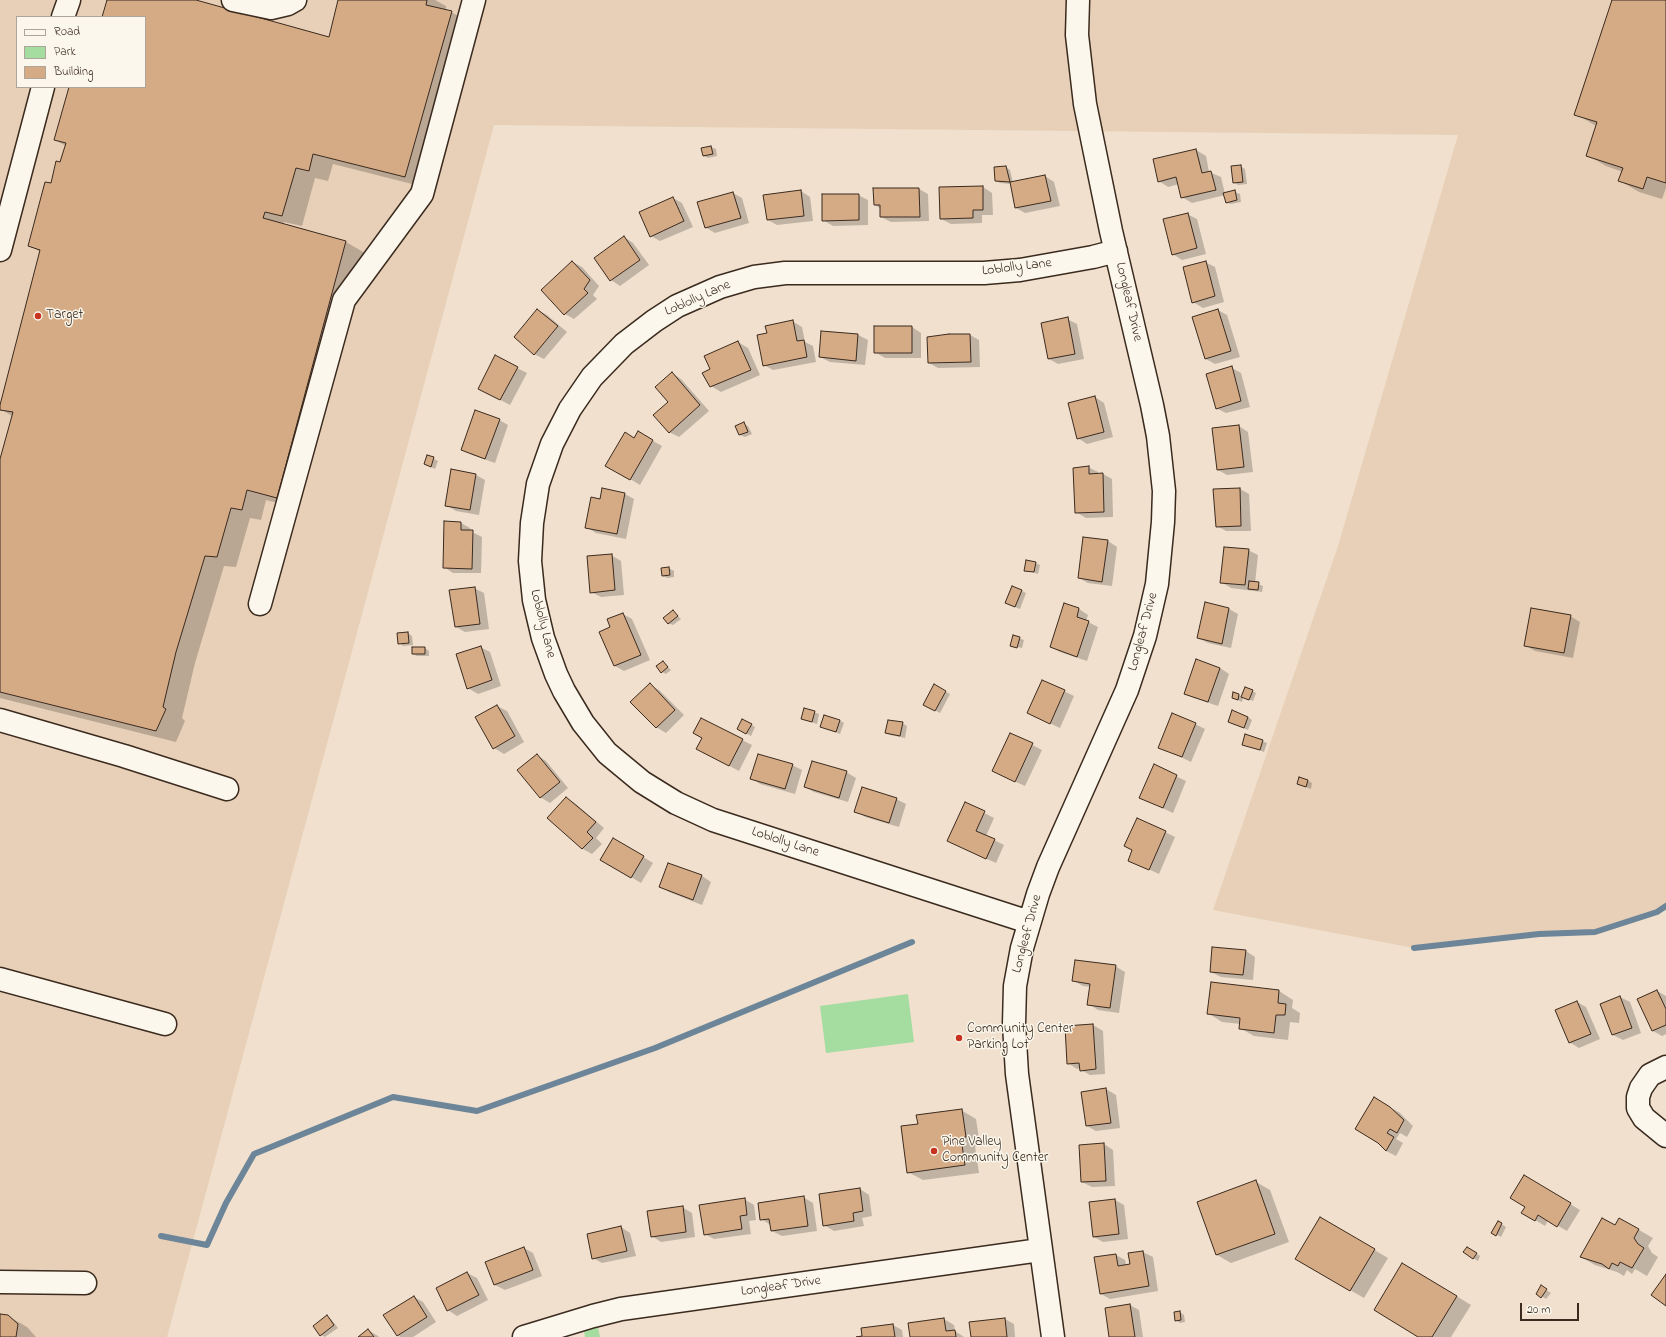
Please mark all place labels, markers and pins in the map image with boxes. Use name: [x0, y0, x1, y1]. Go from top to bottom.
place label: Target: [46, 308, 83, 324]
marker: Target: [33, 311, 43, 321]
place label: Community Center Parking Lot: [967, 1022, 1073, 1054]
marker: Community Center Parking Lot: [954, 1033, 964, 1043]
place label: Pine Valley Community Center: [942, 1135, 1048, 1168]
marker: Pine Valley Community Center: [929, 1146, 939, 1156]

